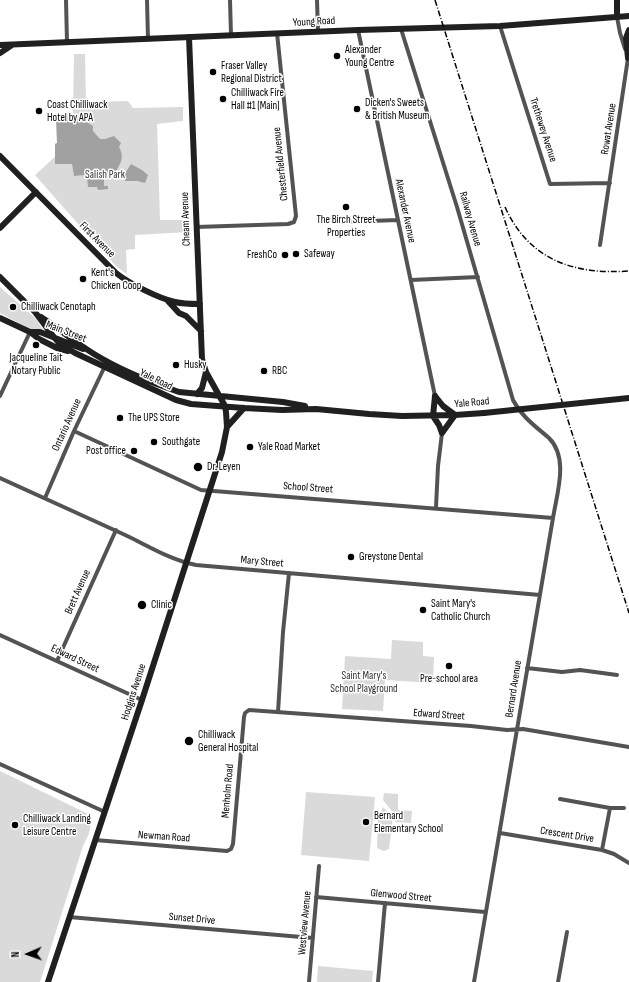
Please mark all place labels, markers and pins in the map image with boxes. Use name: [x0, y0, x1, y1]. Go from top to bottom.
place label: Alexander Young Centre: [345, 43, 394, 69]
marker: Alexander Young Centre: [332, 51, 342, 61]
place label: Fraser Valley Regional District: [221, 59, 282, 85]
marker: Fraser Valley Regional District: [208, 67, 218, 77]
place label: Chilliwack Fire Hall #1 (Main): [231, 86, 284, 112]
marker: Chilliwack Fire Hall #1 (Main): [218, 94, 228, 104]
place label: Dicken's Sweets & British Museum: [365, 96, 429, 122]
place label: Coast Chilliwack Hotel by APA: [47, 98, 107, 124]
marker: Dicken's Sweets & British Museum: [352, 104, 362, 114]
marker: Coast Chilliwack Hotel by APA: [34, 106, 44, 116]
marker: The Birch Street Properties: [341, 202, 351, 212]
place label: The Birch Street Properties: [316, 213, 376, 239]
place label: Safeway: [304, 247, 335, 261]
place label: FreshCo: [247, 248, 277, 262]
marker: Safeway: [291, 249, 301, 259]
marker: FreshCo: [280, 250, 290, 260]
place label: Kent's Chicken Coop: [91, 266, 141, 292]
marker: Kent's Chicken Coop: [78, 274, 88, 284]
place label: Chilliwack Cenotaph: [21, 300, 96, 314]
marker: Chilliwack Cenotaph: [8, 302, 18, 312]
marker: Jacqueline Tait Notary Public: [31, 340, 41, 350]
place label: Jacqueline Tait Notary Public: [9, 351, 63, 377]
place label: Husky: [184, 358, 207, 372]
marker: Husky: [171, 360, 181, 370]
place label: RBC: [272, 364, 287, 378]
marker: RBC: [259, 366, 269, 376]
place label: The UPS Store: [128, 411, 180, 425]
marker: The UPS Store: [115, 413, 125, 423]
place label: Southgate: [162, 435, 200, 449]
marker: Southgate: [149, 437, 159, 447]
place label: Yale Road Market: [258, 440, 320, 454]
marker: Yale Road Market: [245, 442, 255, 452]
place label: Post office: [86, 444, 126, 458]
marker: Post office: [129, 446, 139, 456]
place label: Dr. Leyen: [207, 460, 240, 474]
marker: Dr. Leyen: [192, 461, 204, 473]
place label: Greystone Dental: [359, 550, 423, 564]
marker: Greystone Dental: [346, 552, 356, 562]
place label: Saint Mary's Catholic Church: [431, 597, 490, 623]
place label: Clinic: [151, 598, 172, 612]
marker: Clinic: [136, 599, 148, 611]
marker: Saint Mary's Catholic Church: [418, 605, 428, 615]
marker: Pre-school area: [444, 661, 454, 671]
place label: Pre-school area: [420, 672, 478, 686]
place label: Chilliwack General Hospital: [198, 728, 258, 754]
marker: Chilliwack General Hospital: [183, 735, 195, 747]
place label: Bernard Elementary School: [374, 809, 443, 835]
place label: Chilliwack Landing Leisure Centre: [23, 812, 91, 838]
marker: Bernard Elementary School: [361, 817, 371, 827]
marker: Chilliwack Landing Leisure Centre: [10, 820, 20, 830]

